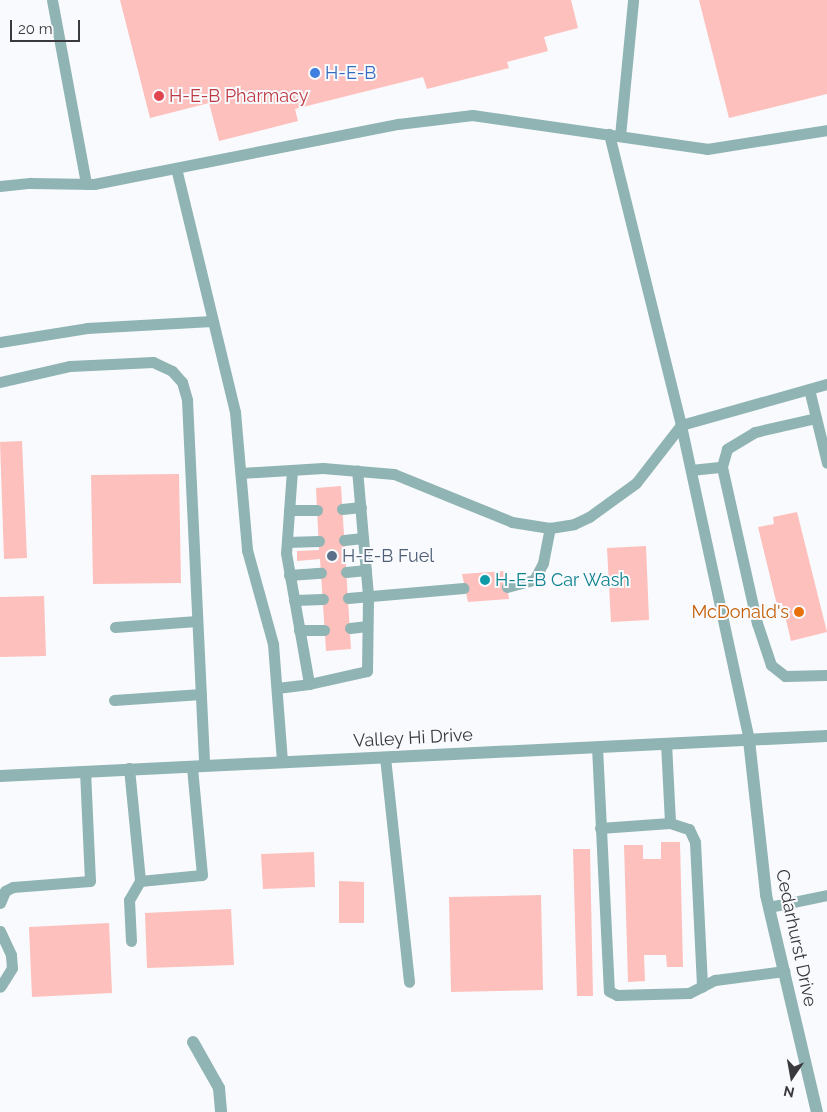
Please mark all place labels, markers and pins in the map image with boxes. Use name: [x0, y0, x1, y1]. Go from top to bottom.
place label: H-E-B: [325, 62, 376, 84]
marker: H-E-B: [309, 67, 321, 79]
place label: H-E-B Pharmacy: [169, 85, 309, 107]
marker: H-E-B Pharmacy: [153, 90, 165, 102]
place label: H-E-B Fuel: [342, 545, 434, 567]
marker: H-E-B Fuel: [326, 550, 338, 562]
place label: H-E-B Car Wash: [495, 569, 631, 591]
marker: H-E-B Car Wash: [479, 574, 491, 586]
place label: McDonald's: [691, 601, 789, 623]
marker: McDonald's: [793, 606, 805, 618]

